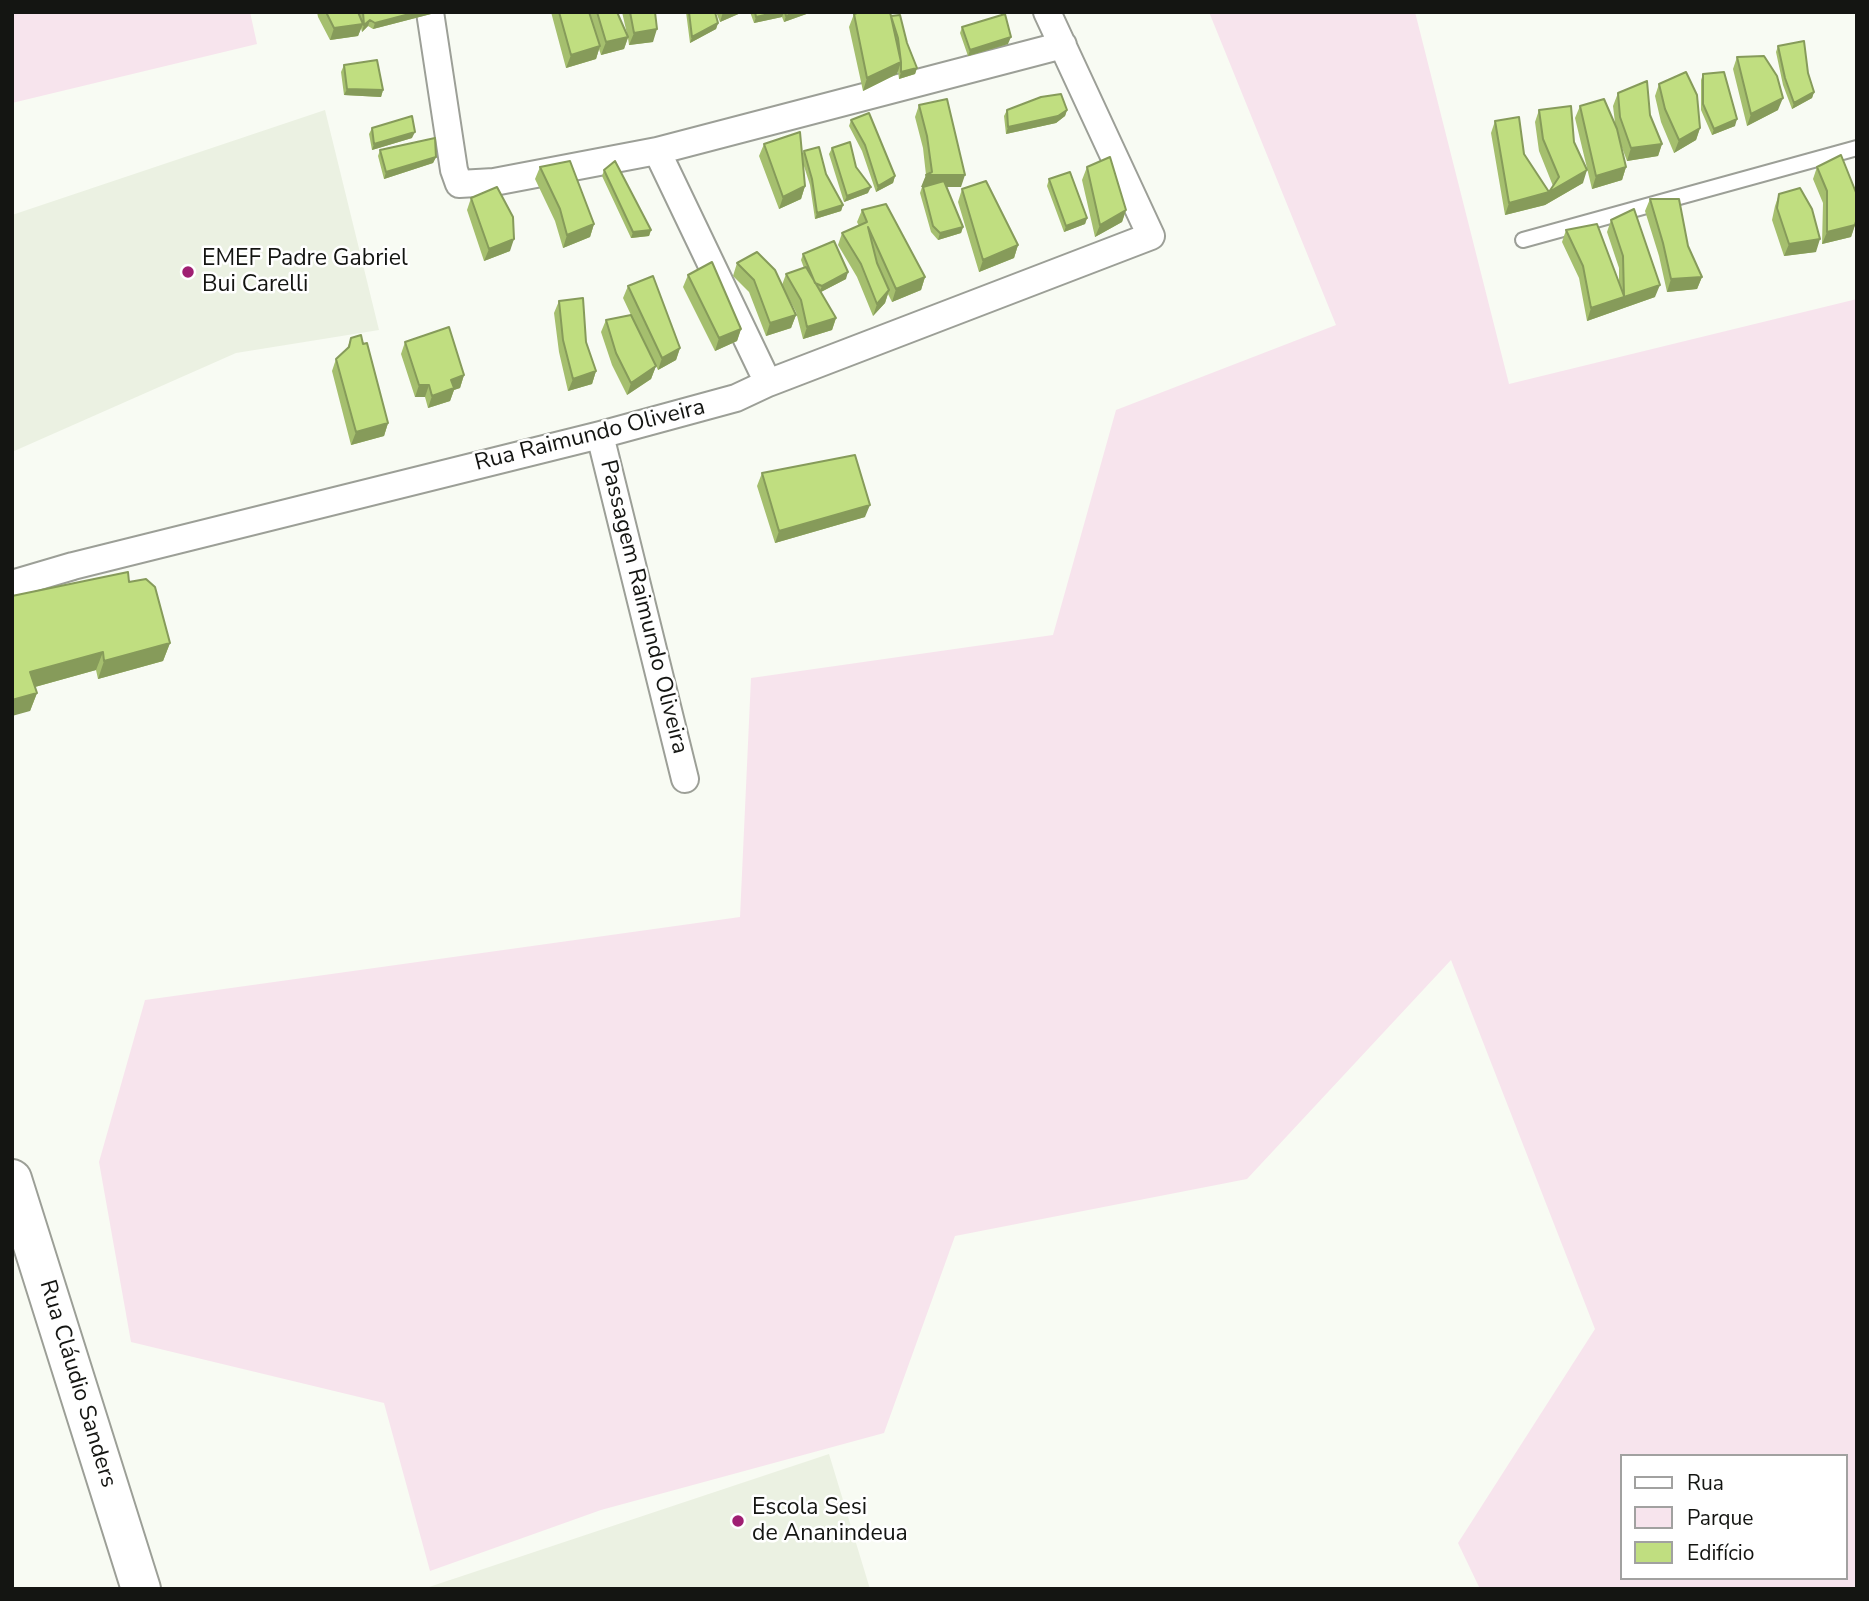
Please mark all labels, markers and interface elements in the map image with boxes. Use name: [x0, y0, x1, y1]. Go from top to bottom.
place label: EMEF Padre Gabriel Bui Carelli: [202, 245, 408, 299]
marker: EMEF Padre Gabriel Bui Carelli: [180, 264, 196, 280]
street label: Rua Raimundo Oliveira: [472, 394, 708, 478]
street label: Passagem Raimundo Oliveira: [593, 457, 693, 757]
street label: Rua Cláudio Sanders: [32, 1277, 122, 1491]
legend: [1620, 1454, 1848, 1580]
text: Rua: [1687, 1469, 1724, 1497]
place label: Escola Sesi de Ananindeua: [752, 1494, 908, 1548]
text: Parque: [1687, 1504, 1754, 1532]
marker: Escola Sesi de Ananindeua: [730, 1513, 746, 1529]
text: Edifício: [1687, 1539, 1754, 1567]

